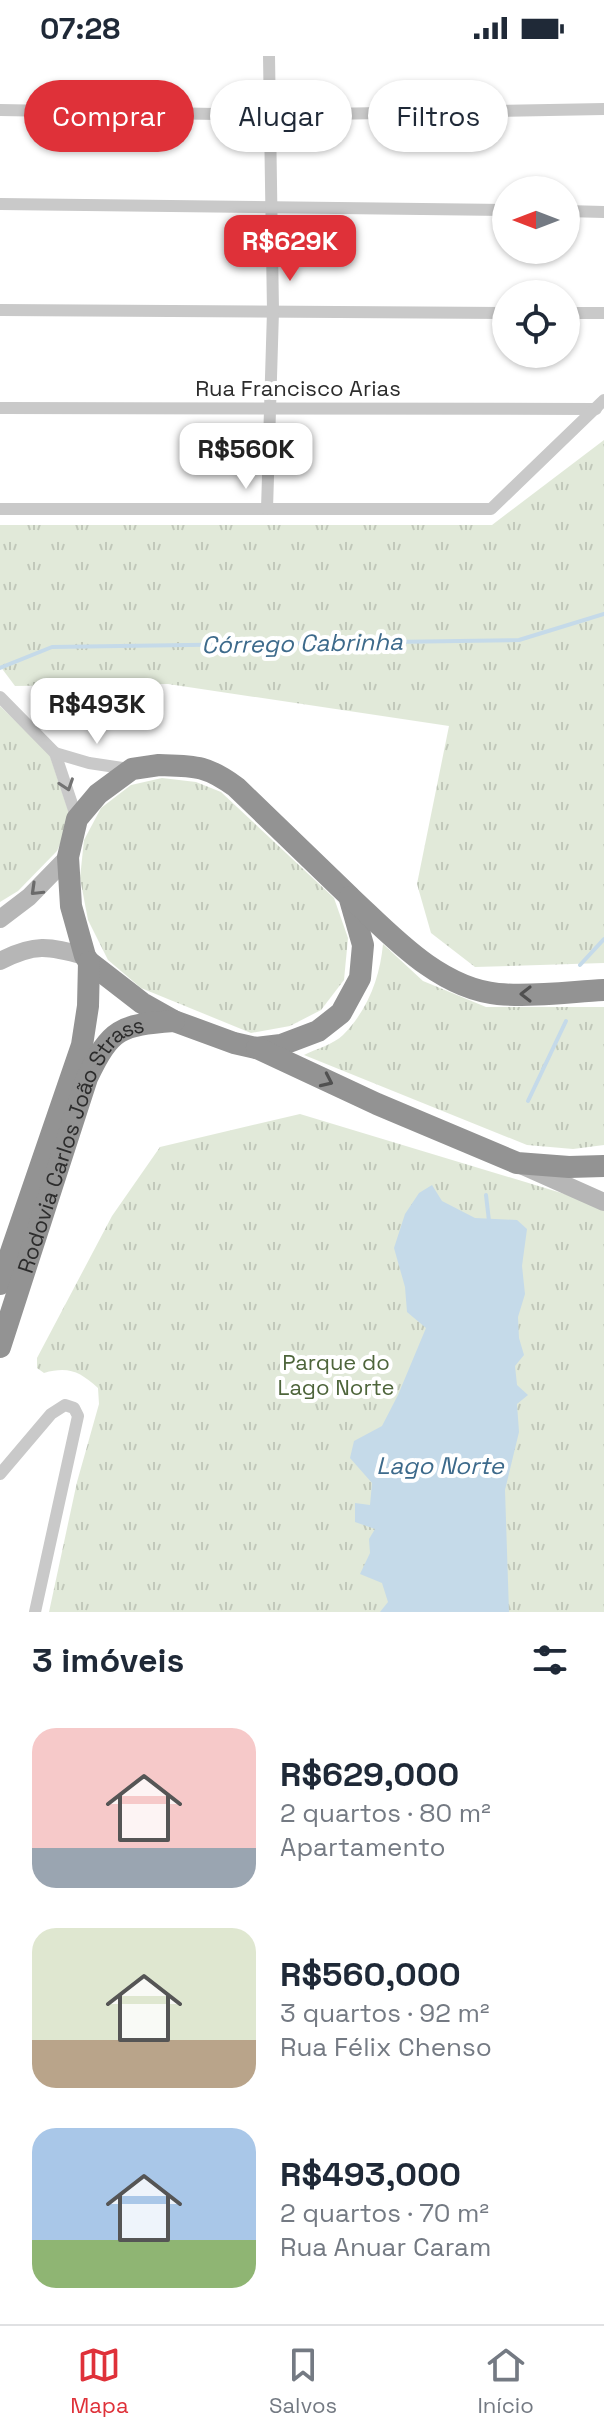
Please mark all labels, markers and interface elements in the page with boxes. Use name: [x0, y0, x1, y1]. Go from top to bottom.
text: 07:28: [40, 9, 120, 48]
chip: Comprar: [24, 80, 194, 152]
chip: Alugar: [210, 80, 352, 152]
chip: Filtros: [368, 80, 508, 152]
north arrow: [492, 176, 580, 264]
map controls: [492, 176, 580, 368]
pin: R$629K: [225, 215, 355, 283]
text: R$629K: [242, 224, 338, 258]
button: locate: [492, 280, 580, 368]
street label: Rua Francisco Arias: [195, 374, 401, 402]
pin: R$560K: [181, 423, 311, 491]
text: R$560K: [198, 432, 294, 466]
water label: Córrego Cabrinha: [201, 626, 403, 660]
pin: R$493K: [32, 678, 162, 746]
text: R$493K: [49, 687, 145, 721]
one-way arrow: [57, 778, 73, 792]
one-way arrow: [30, 880, 45, 895]
one-way arrow: [519, 985, 532, 1003]
street label: Rodovia Carlos João Strass: [11, 1010, 146, 1277]
one-way arrow: [318, 1071, 333, 1087]
park label: Parque do Lago Norte: [278, 1348, 394, 1401]
water label: Lago Norte: [376, 1450, 505, 1481]
icon: filters: [528, 1638, 572, 1682]
text: 3 imóveis: [32, 1639, 184, 1682]
text: R$629,000: [280, 1753, 459, 1796]
icon: home: [96, 1760, 192, 1856]
text: 2 quartos · 80 m²: [280, 1796, 491, 1830]
text: Apartamento: [280, 1830, 446, 1864]
text: R$560,000: [280, 1953, 461, 1996]
icon: home: [96, 1960, 192, 2056]
text: 3 quartos · 92 m²: [280, 1996, 489, 2030]
text: Rua Félix Chenso: [280, 2030, 492, 2064]
text: R$493,000: [280, 2153, 461, 2196]
icon: home: [96, 2160, 192, 2256]
text: 2 quartos · 70 m²: [280, 2196, 489, 2230]
text: Rua Anuar Caram: [280, 2230, 491, 2264]
tab: Mapa: [70, 2343, 129, 2419]
tab: Salvos: [269, 2343, 337, 2419]
tab: Início: [477, 2343, 534, 2419]

